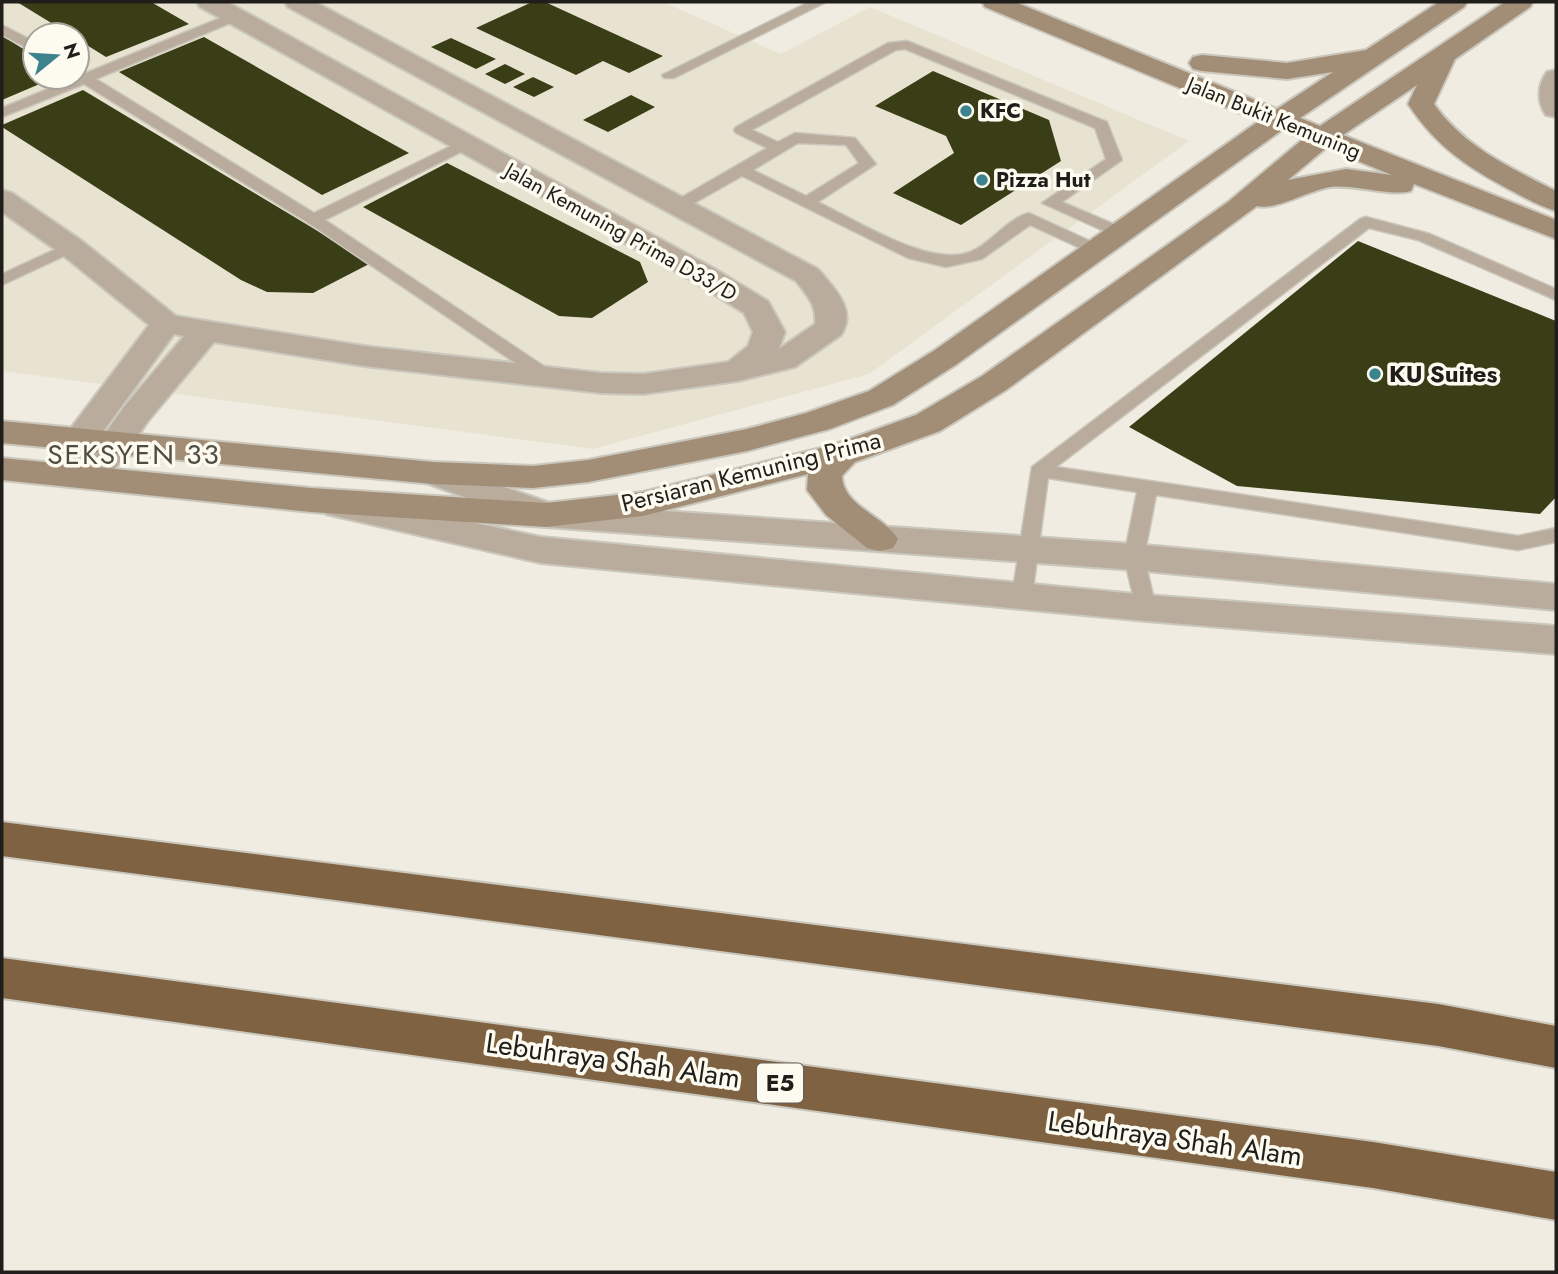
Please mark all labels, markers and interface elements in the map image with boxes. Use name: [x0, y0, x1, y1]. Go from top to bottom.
north arrow: [21, 21, 91, 91]
text: N: [57, 40, 87, 62]
street label: Jalan Bukit Kemuning: [1180, 68, 1365, 167]
place label: KFC: [980, 96, 1021, 126]
marker: KFC: [958, 103, 974, 119]
street label: Jalan Kemuning Prima D33/D: [497, 154, 742, 308]
place label: Pizza Hut: [996, 165, 1091, 195]
marker: Pizza Hut: [974, 172, 990, 188]
place label: KU Suites: [1389, 356, 1498, 391]
marker: KU Suites: [1367, 366, 1383, 382]
street label: Persiaran Kemuning Prima: [617, 422, 884, 521]
district label: SEKSYEN 33: [47, 434, 221, 475]
street label: Lebuhraya Shah Alam: [483, 1022, 743, 1099]
road number: E5: [757, 1064, 803, 1102]
street label: Lebuhraya Shah Alam: [1045, 1100, 1305, 1177]

